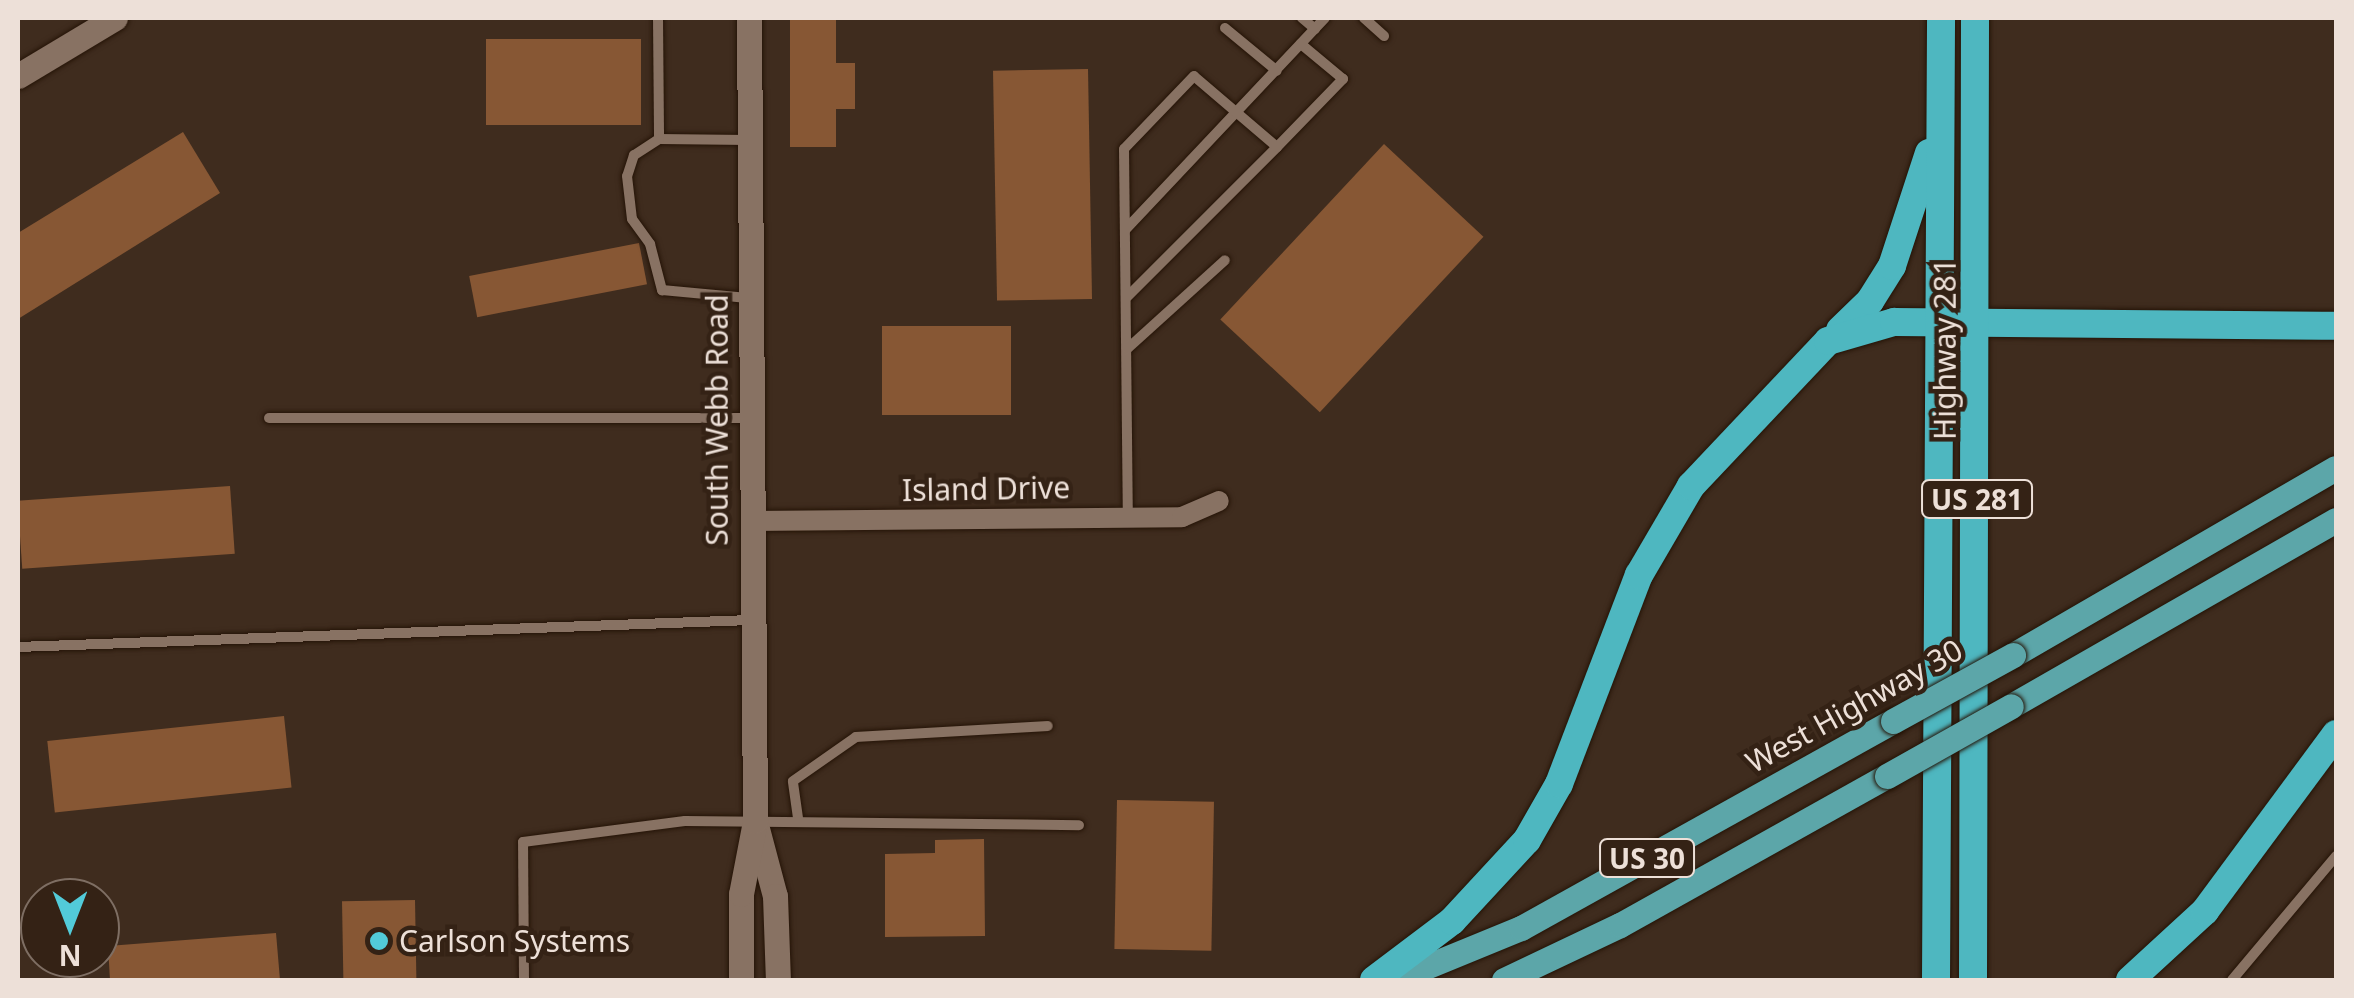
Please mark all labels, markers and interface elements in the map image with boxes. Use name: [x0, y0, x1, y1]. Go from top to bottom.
street label: Highway 281: [1927, 258, 1963, 440]
street label: South Webb Road: [699, 294, 735, 546]
street label: Island Drive: [902, 470, 1070, 508]
road number: US 281: [1920, 476, 2034, 522]
street label: West Highway 30: [1739, 632, 1969, 780]
road number: US 30: [1597, 835, 1697, 881]
north arrow: [20, 878, 120, 978]
place label: Carlson Systems: [399, 923, 630, 959]
marker: Carlson Systems: [368, 930, 390, 952]
text: N: [59, 937, 81, 975]

